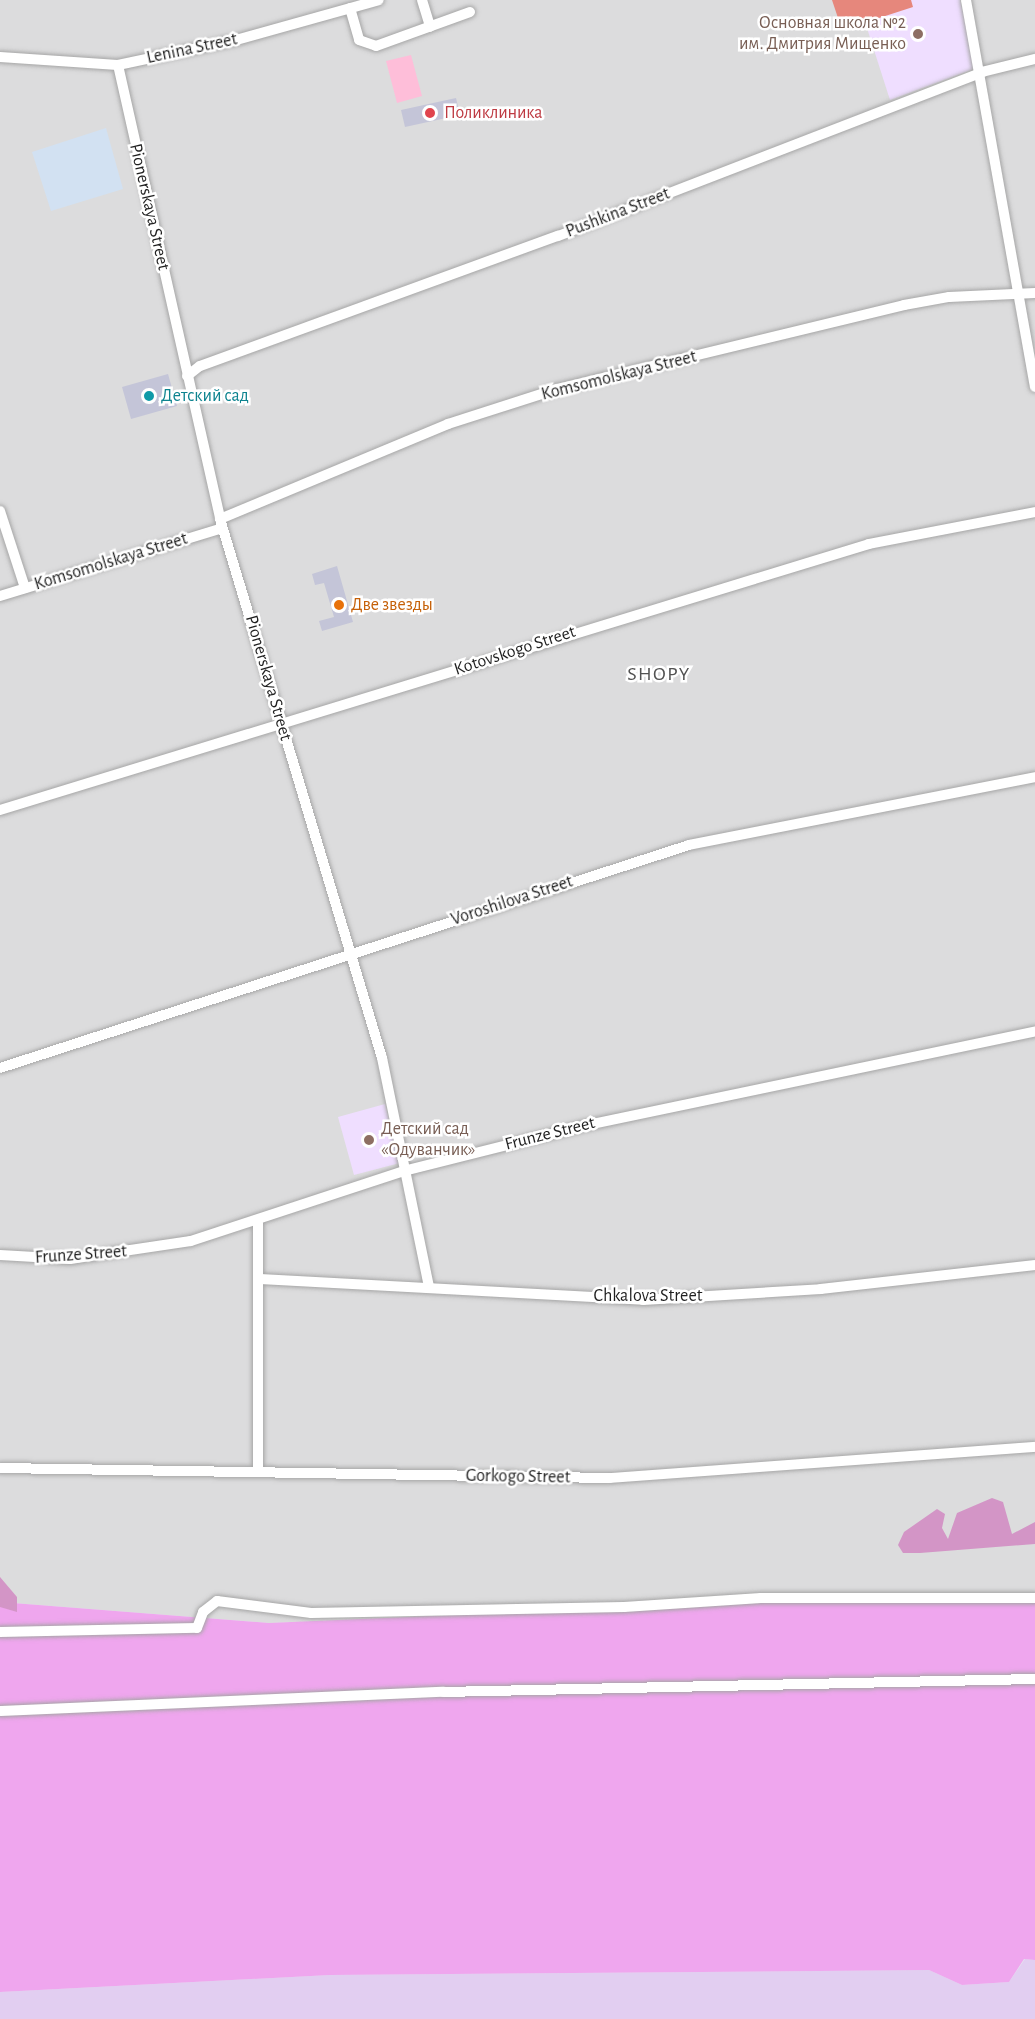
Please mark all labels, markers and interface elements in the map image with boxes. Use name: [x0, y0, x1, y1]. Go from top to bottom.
place label: Основная школа №2 им. Дмитрия Мищенко: [739, 13, 906, 56]
marker: Основная школа №2 им. Дмитрия Мищенко: [911, 27, 925, 41]
street label: Lenina Street: [145, 29, 239, 69]
place label: Поликлиника: [444, 102, 542, 124]
marker: Поликлиника: [421, 104, 439, 122]
street label: Pionerskaya Street: [124, 142, 174, 272]
street label: Pushkina Street: [563, 183, 673, 243]
street label: Komsomolskaya Street: [539, 346, 699, 406]
place label: Детский сад: [161, 385, 249, 407]
marker: Детский сад: [142, 389, 156, 403]
street label: Komsomolskaya Street: [32, 528, 190, 596]
place label: Две звезды: [351, 594, 433, 616]
marker: Две звезды: [332, 598, 346, 612]
street label: Pionerskaya Street: [240, 613, 296, 743]
street label: Kotovskogo Street: [452, 621, 578, 681]
district label: SHOPY: [627, 662, 691, 686]
street label: Voroshilova Street: [448, 871, 576, 931]
street label: Frunze Street: [503, 1112, 597, 1156]
place label: Детский сад «Одуванчик»: [381, 1119, 475, 1162]
marker: Детский сад «Одуванчик»: [362, 1133, 376, 1147]
street label: Frunze Street: [34, 1241, 128, 1269]
street label: Chkalova Street: [594, 1285, 702, 1307]
street label: Gorkogo Street: [466, 1465, 570, 1489]

